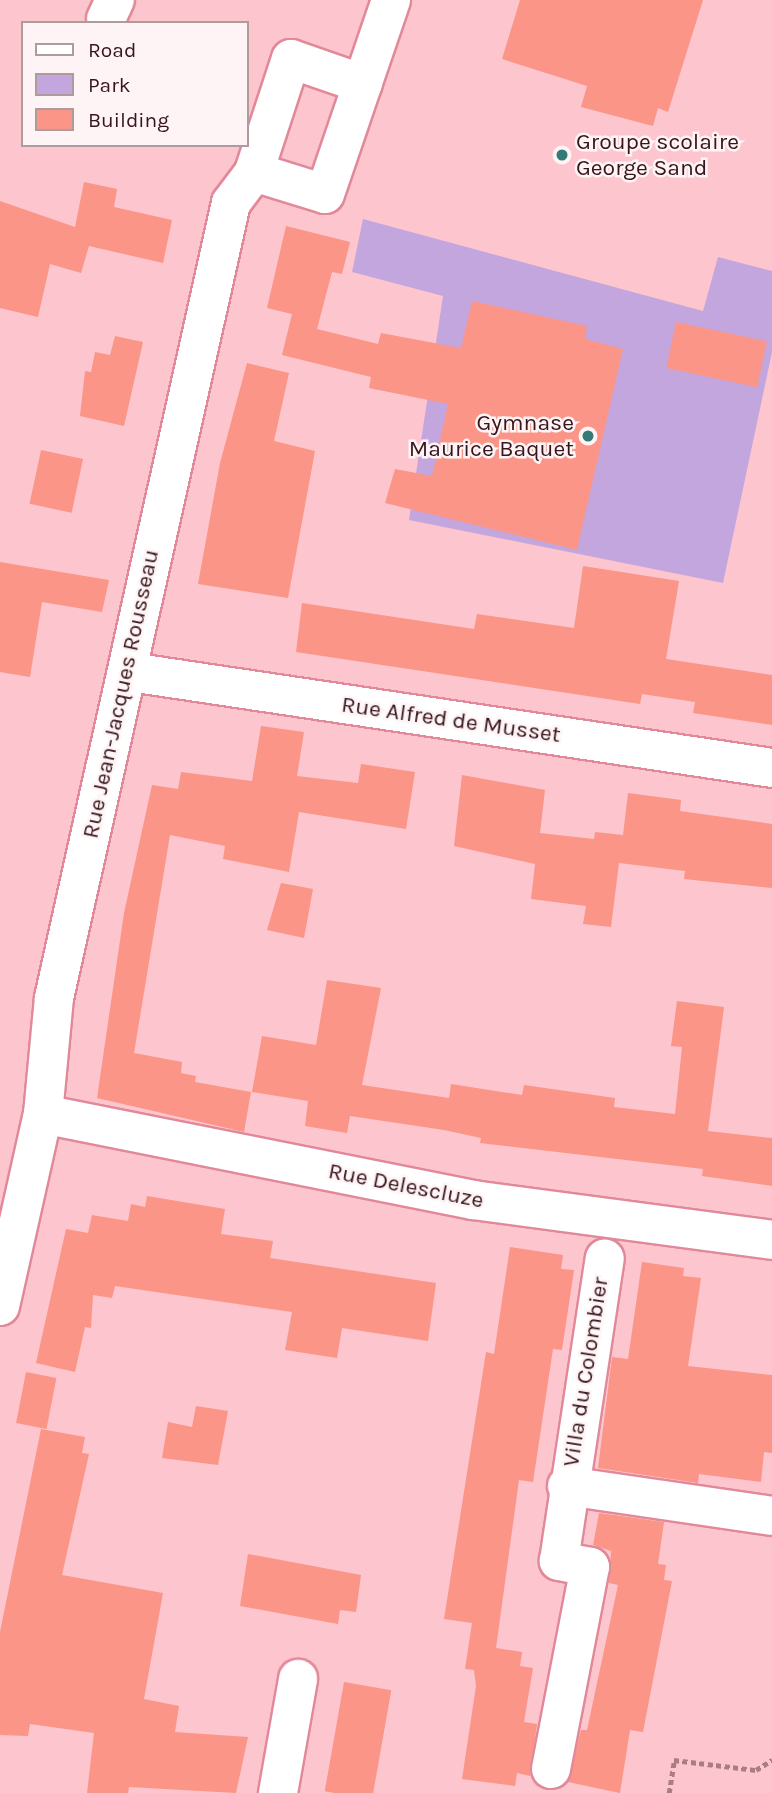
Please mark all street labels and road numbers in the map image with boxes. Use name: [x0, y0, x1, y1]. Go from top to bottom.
street label: Rue Jean-Jacques Rousseau: [77, 547, 165, 841]
street label: Rue Alfred de Musset: [340, 691, 562, 749]
street label: Rue Delescluze: [326, 1157, 486, 1215]
street label: Villa du Colombier: [557, 1275, 615, 1469]

